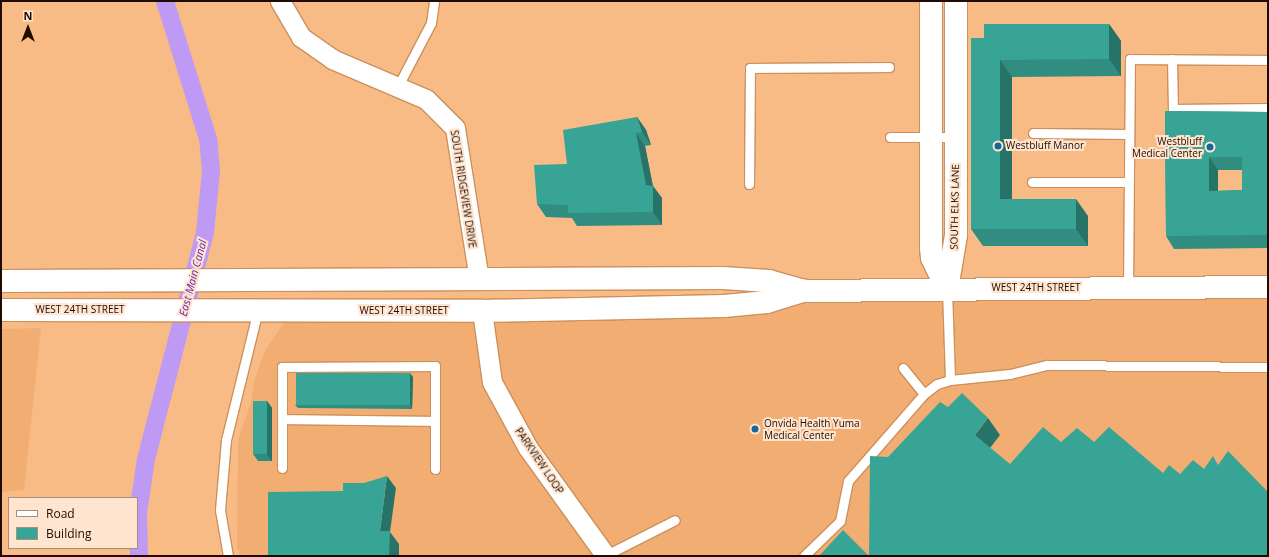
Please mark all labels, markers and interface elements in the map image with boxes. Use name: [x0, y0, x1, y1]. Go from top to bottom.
north arrow: [8, 8, 48, 48]
text: N: [24, 8, 32, 23]
street label: SOUTH RIDGEVIEW DRIVE: [448, 129, 478, 249]
place label: Westbluff Medical Center: [1132, 135, 1202, 158]
place label: Westbluff Manor: [1006, 140, 1084, 152]
marker: Westbluff Manor: [993, 141, 1003, 151]
marker: Westbluff Medical Center: [1205, 142, 1215, 152]
street label: SOUTH ELKS LANE: [948, 164, 962, 250]
water label: East Main Canal: [176, 238, 210, 318]
street label: WEST 24TH STREET: [991, 282, 1081, 294]
street label: WEST 24TH STREET: [35, 304, 125, 316]
street label: WEST 24TH STREET: [359, 305, 449, 317]
place label: Onvida Health Yuma Medical Center: [764, 417, 860, 440]
marker: Onvida Health Yuma Medical Center: [749, 423, 761, 435]
street label: PARKVIEW LOOP: [512, 425, 566, 497]
legend: [8, 497, 138, 549]
text: Road: [46, 505, 75, 522]
text: Building: [46, 525, 91, 542]

